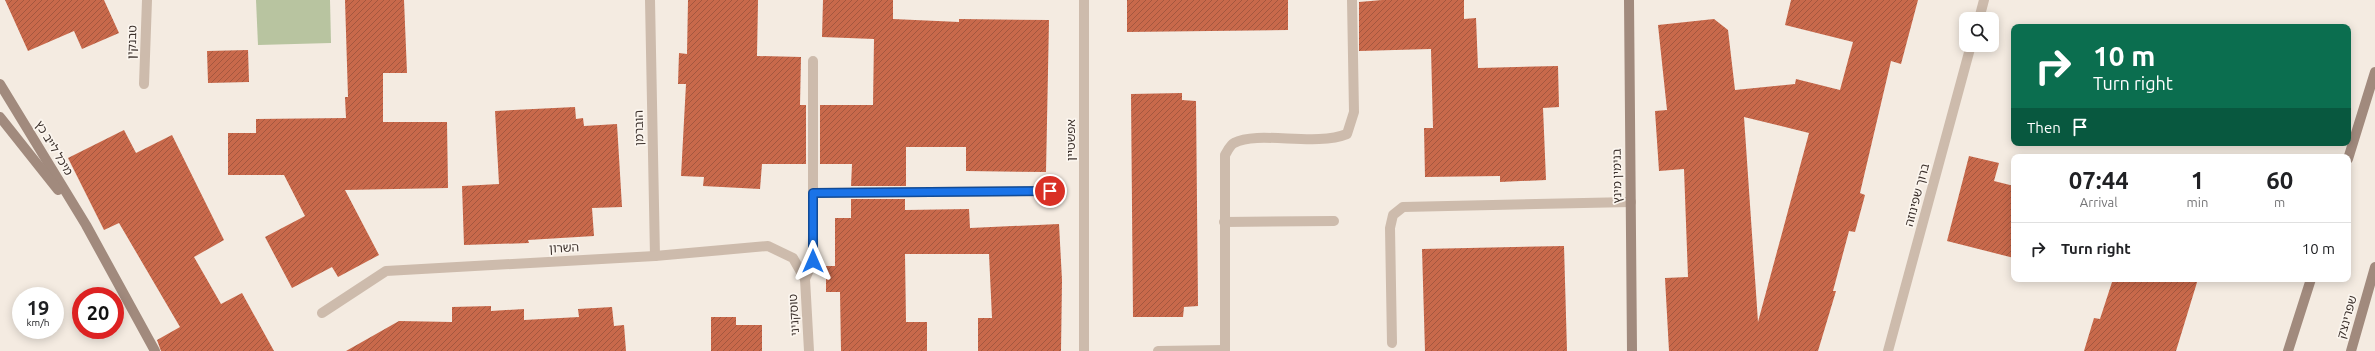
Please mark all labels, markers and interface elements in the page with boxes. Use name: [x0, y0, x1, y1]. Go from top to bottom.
map controls: [1959, 12, 1999, 52]
button: search: [1959, 12, 1999, 52]
street label: טבנקין: [124, 25, 139, 59]
icon: right: [2027, 40, 2079, 92]
text: 10 m: [2093, 40, 2155, 71]
text: Turn right: [2093, 73, 2173, 93]
street label: הוברמן: [632, 110, 645, 146]
icon: arrive: [2069, 116, 2091, 138]
street label: מיכל לייב כץ: [33, 118, 76, 177]
street label: אפשטיין: [1064, 119, 1077, 161]
text: Then: [2027, 119, 2061, 136]
street label: בנימין מינץ: [1610, 148, 1623, 204]
street label: ברוך שפינוזה: [1902, 162, 1931, 228]
text: 07:44: [2069, 167, 2129, 194]
text: 1: [2191, 167, 2204, 194]
text: 60: [2266, 167, 2293, 194]
pin: [1033, 174, 1067, 208]
icon: arrive: [1039, 180, 1061, 202]
text: Arrival: [2080, 195, 2118, 209]
text: min: [2187, 195, 2208, 209]
text: m: [2274, 195, 2285, 209]
icon: right: [2027, 238, 2049, 260]
street label: השרון: [549, 240, 579, 255]
position arrow: [792, 240, 834, 282]
text: Turn right: [2061, 240, 2131, 257]
text: 10 m: [2302, 240, 2335, 257]
speed limit sign: 20: [72, 287, 124, 339]
street label: טוסקניני: [786, 294, 801, 336]
street label: שפרינצק: [2334, 294, 2359, 340]
text: 19: [27, 296, 49, 319]
text: km/h: [26, 317, 50, 328]

